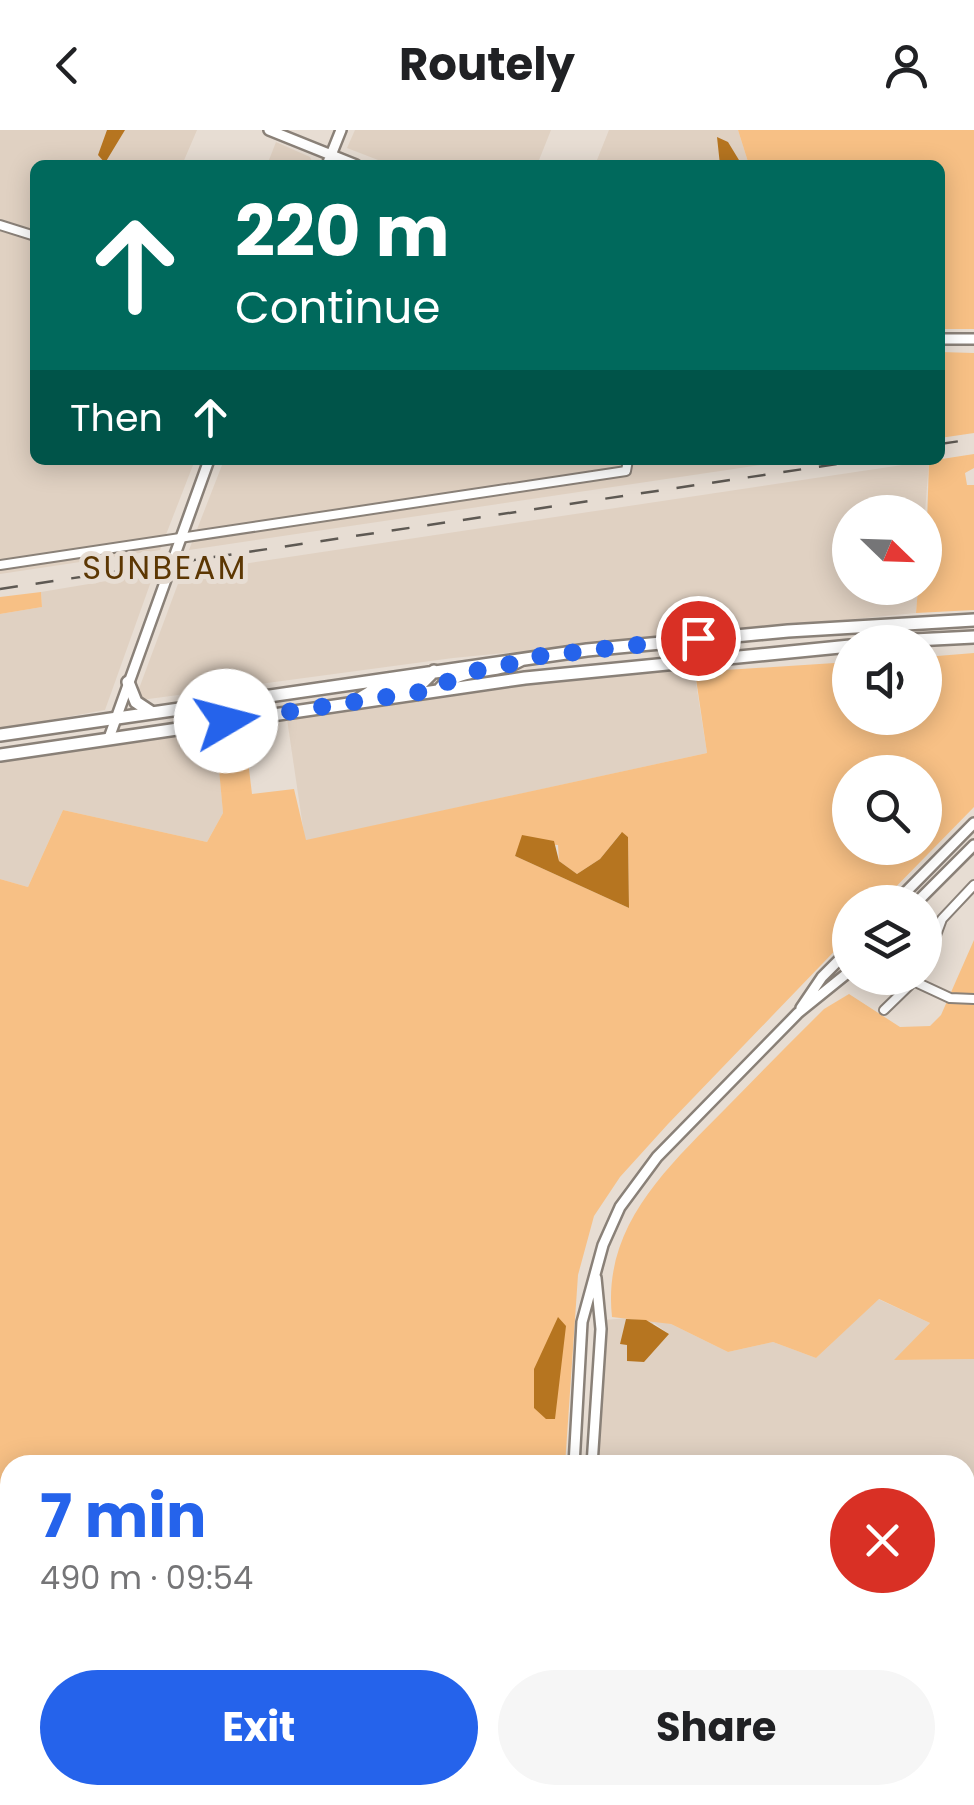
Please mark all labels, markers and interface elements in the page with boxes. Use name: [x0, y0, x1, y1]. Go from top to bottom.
text: Routely: [399, 33, 575, 96]
icon: back: [40, 38, 95, 93]
icon: person: [879, 38, 934, 93]
text: 220 m: [235, 182, 450, 281]
icon: ahead: [70, 200, 200, 330]
text: Continue: [235, 276, 440, 339]
icon: ahead: [183, 390, 238, 445]
text: Then: [70, 391, 163, 444]
north arrow: [832, 495, 942, 605]
map controls: [832, 495, 942, 995]
district label: SUNBEAM: [82, 545, 248, 590]
pin: [656, 596, 741, 681]
icon: arrive: [671, 611, 726, 666]
button: sound: [832, 625, 942, 735]
position arrow: [174, 669, 278, 773]
button: search: [832, 755, 942, 865]
button: layers: [832, 885, 942, 995]
text: 7 min: [40, 1474, 207, 1558]
button: close: [830, 1488, 935, 1593]
text: 490 m · 09:54: [40, 1555, 253, 1600]
button: Exit: [40, 1670, 478, 1785]
button: Share: [498, 1670, 935, 1785]

